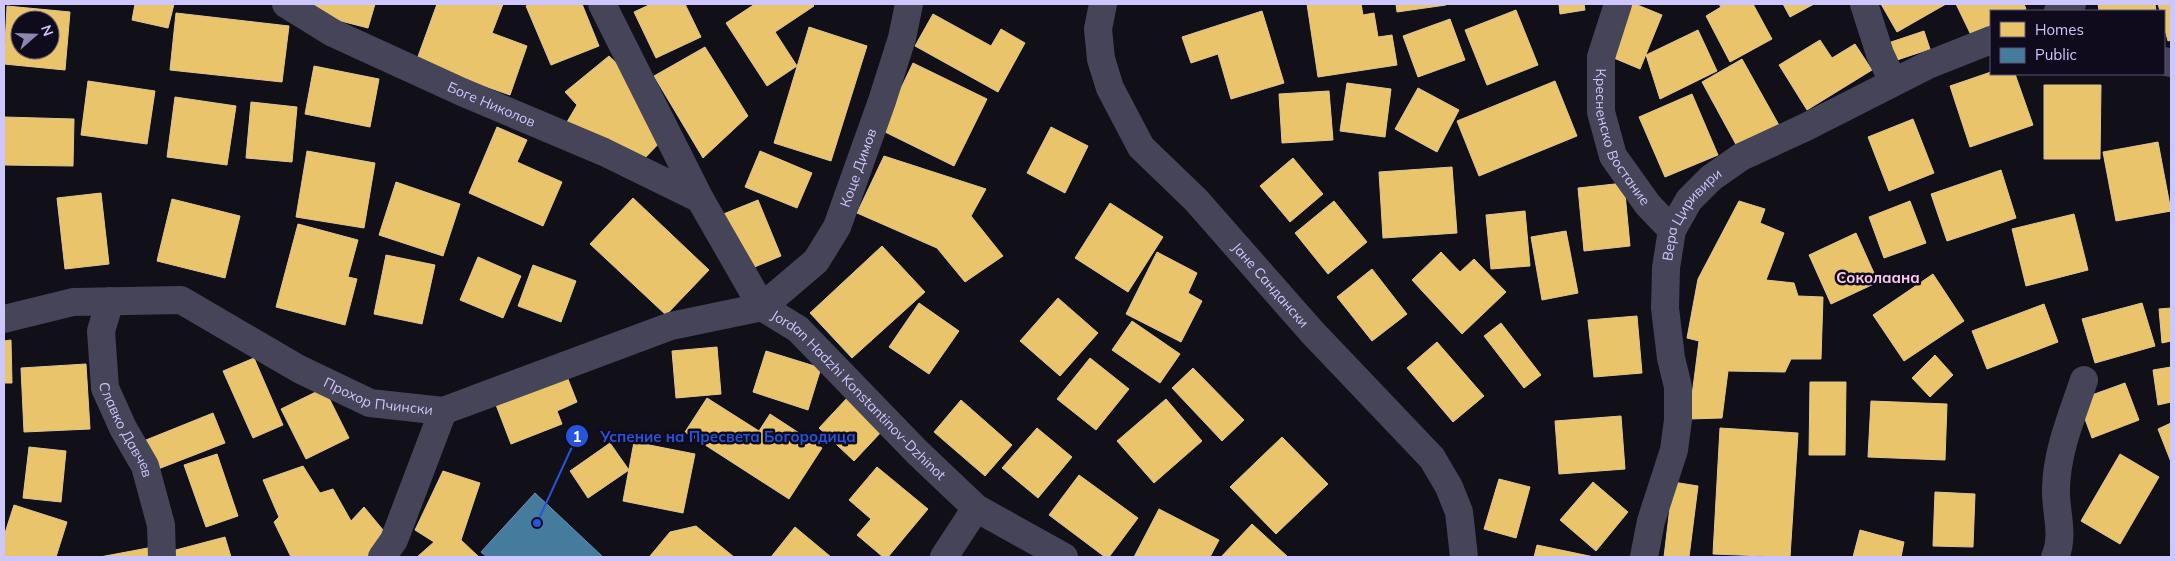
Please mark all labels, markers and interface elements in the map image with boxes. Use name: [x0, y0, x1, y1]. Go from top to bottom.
north arrow: [10, 10, 60, 60]
legend: [1990, 10, 2165, 75]
text: Homes: [2035, 20, 2084, 39]
text: N: [37, 23, 57, 39]
text: Public: [2035, 45, 2077, 64]
street label: Кресненско Востание: [1592, 68, 1655, 209]
street label: Боге Николов: [445, 78, 538, 131]
street label: Коце Димов: [836, 126, 881, 210]
street label: Вера Циривири: [1658, 164, 1725, 262]
street label: Јане Сандански: [1228, 238, 1313, 331]
district label: Соколаана: [1836, 268, 1920, 287]
street label: Jordan Hadzhi Konstantinov-Dzhinot: [768, 306, 950, 484]
street label: Прохор Пчински: [321, 373, 434, 419]
street label: Славко Давчев: [96, 382, 157, 479]
callout: Успение на Пресвета Богородица: [565, 421, 866, 451]
text: 1: [572, 427, 582, 446]
text: Успение на Пресвета Богородица: [599, 427, 856, 446]

